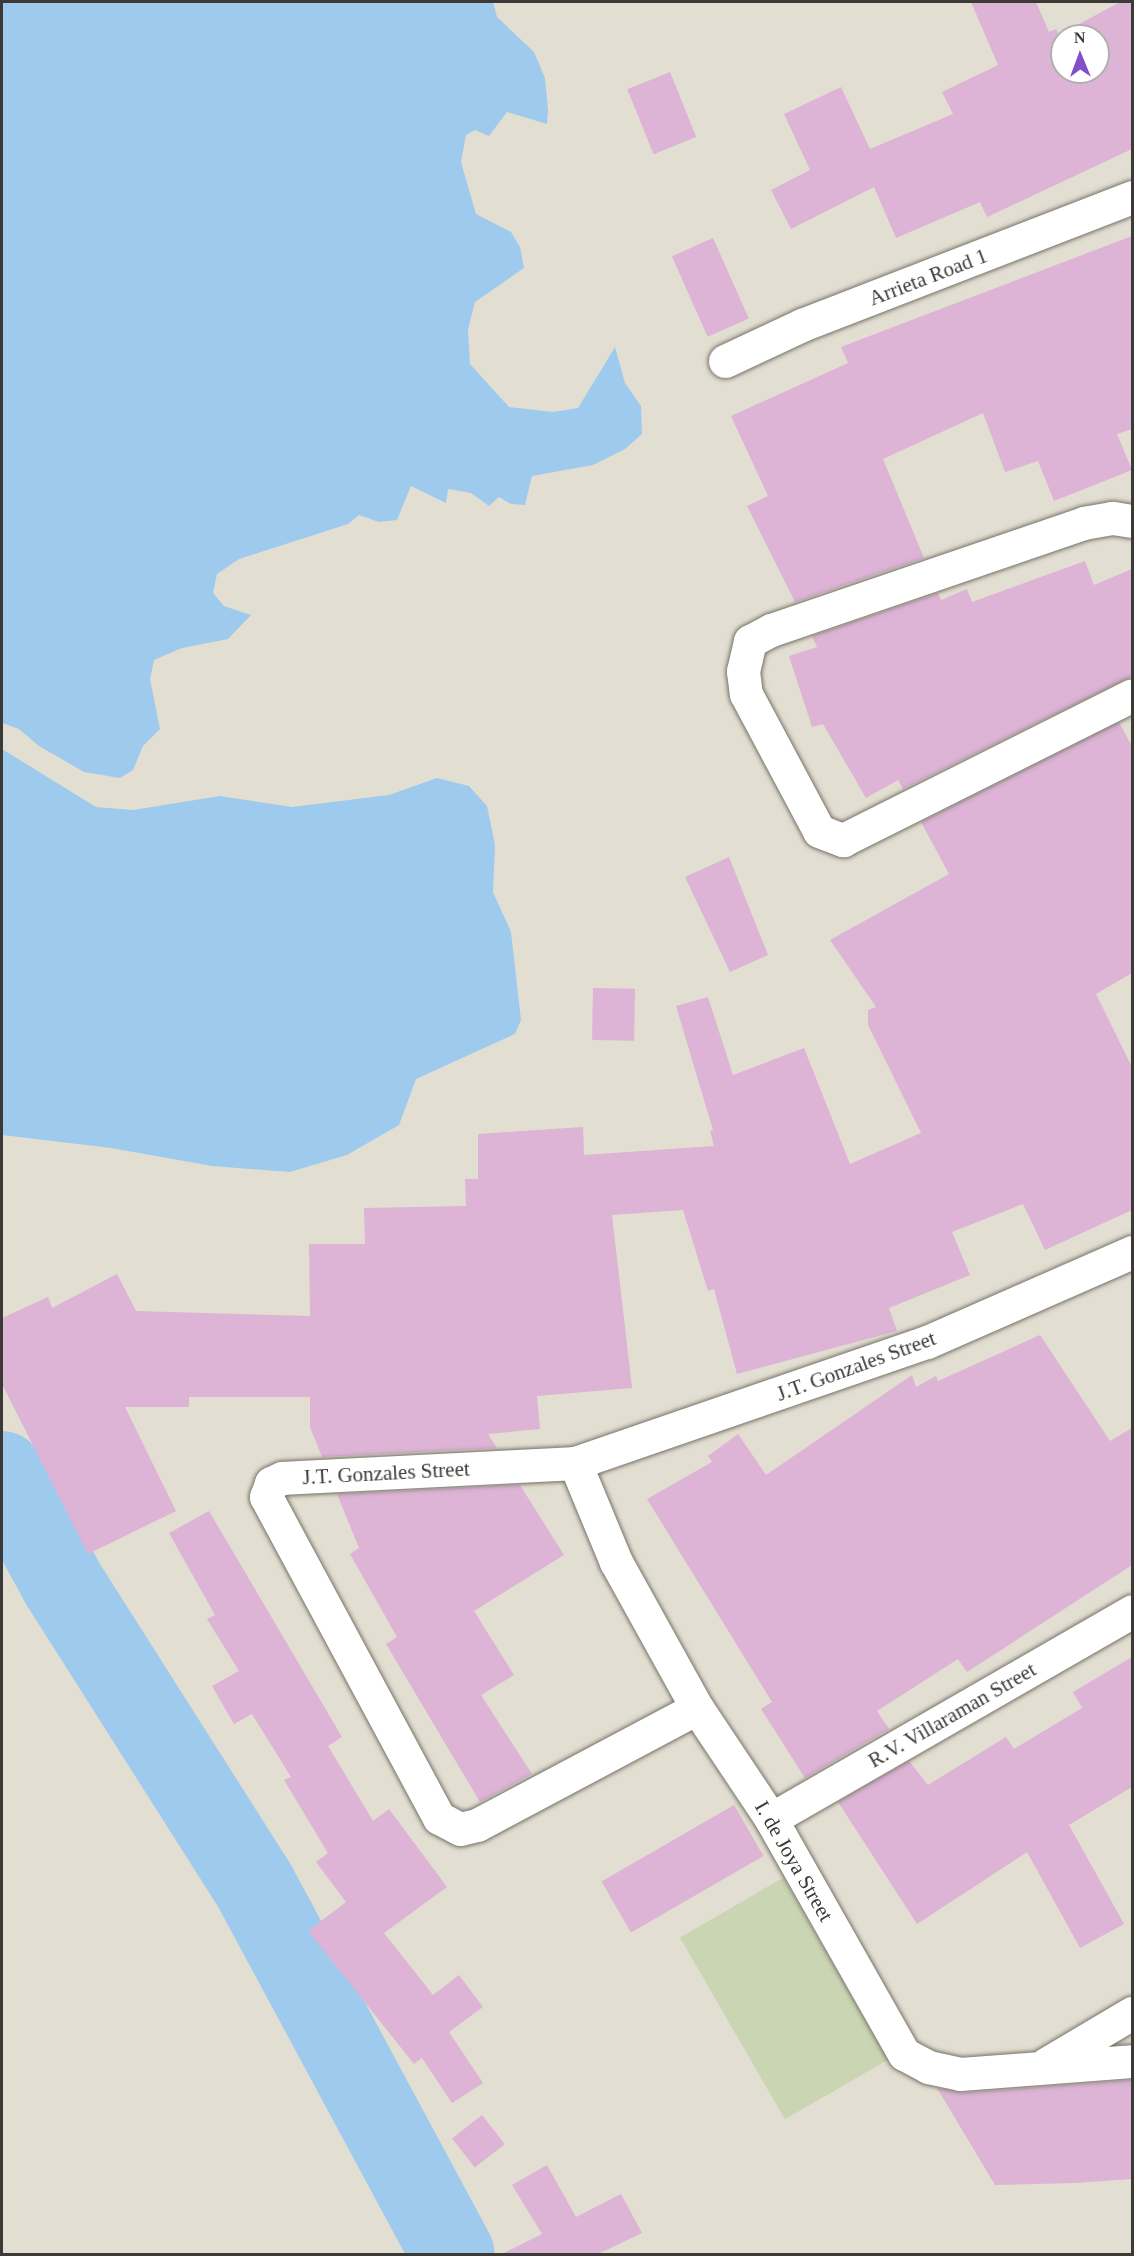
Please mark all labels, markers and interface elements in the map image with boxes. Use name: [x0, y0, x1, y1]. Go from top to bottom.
north arrow: [1050, 24, 1110, 84]
text: N: [1074, 29, 1086, 46]
street label: Arrieta Road 1: [865, 243, 991, 311]
street label: J.T. Gonzales Street: [773, 1326, 939, 1406]
street label: J.T. Gonzales Street: [302, 1456, 470, 1490]
street label: R.V. Villaraman Street: [864, 1657, 1040, 1773]
street label: I. de Joya Street: [749, 1796, 839, 1926]

